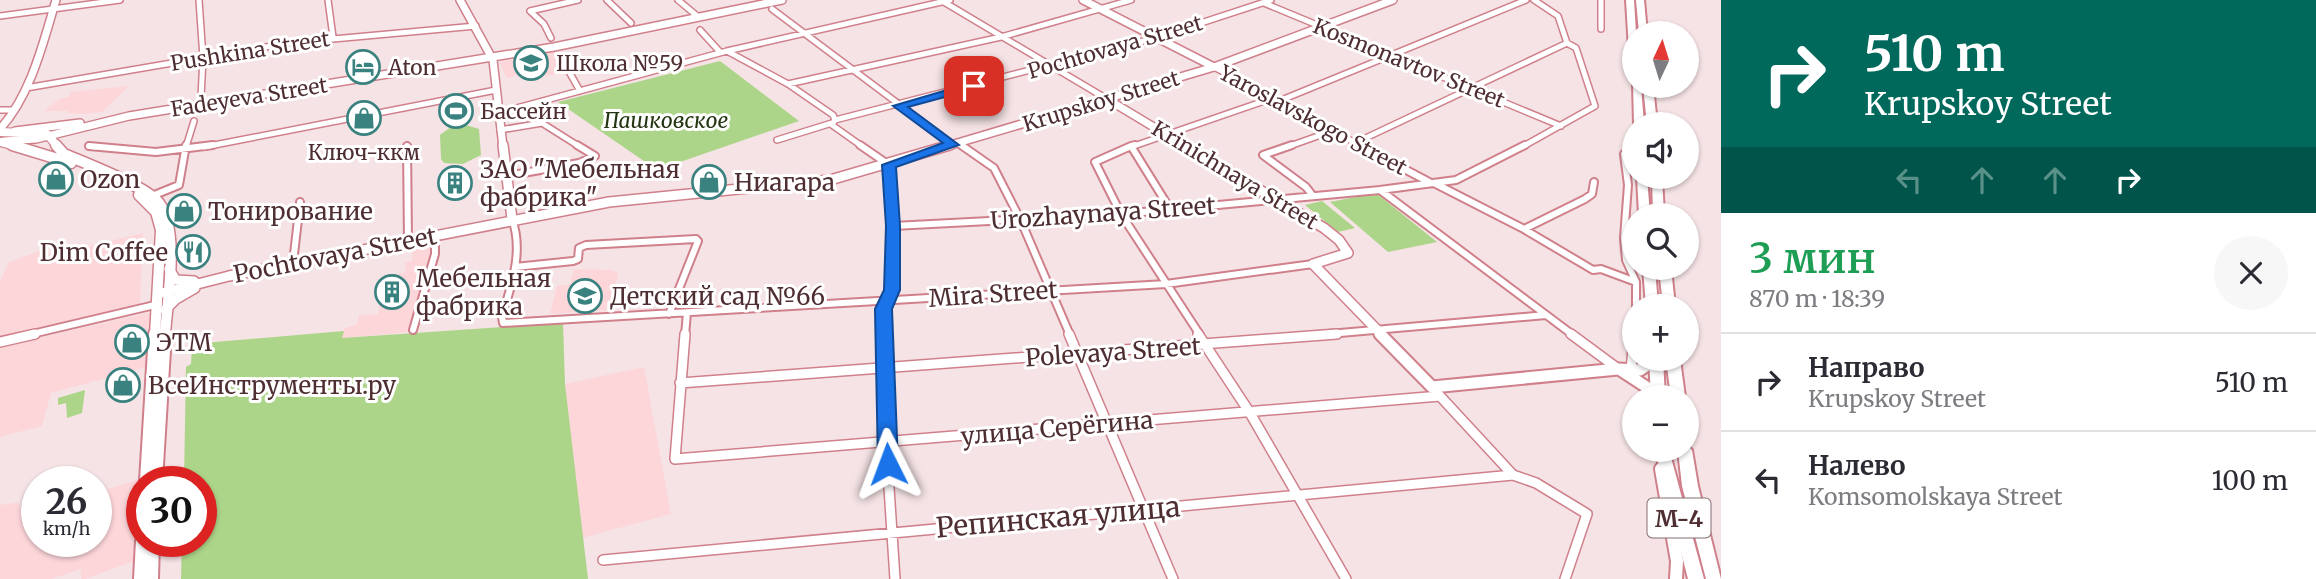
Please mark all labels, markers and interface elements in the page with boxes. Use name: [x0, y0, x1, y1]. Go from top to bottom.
street label: Pochtovaya Street: [1024, 9, 1206, 85]
street label: Kosmonavtov Street: [1309, 12, 1509, 114]
north arrow: [1622, 21, 1699, 98]
map controls: [1622, 21, 1699, 462]
text: 510 m: [1864, 23, 2004, 84]
street label: Pushkina Street: [168, 25, 332, 77]
icon: right: [1749, 28, 1840, 119]
school or university icon: Школа №59: [512, 44, 550, 82]
hotel icon: Aton: [344, 48, 382, 86]
place label: Школа №59: [556, 50, 683, 77]
place label: Aton: [387, 54, 436, 81]
pin: [944, 56, 1004, 116]
street label: Yaroslavskogo Street: [1214, 59, 1412, 181]
street label: Krupskoy Street: [1019, 64, 1183, 138]
icon: arrive: [955, 67, 993, 105]
street label: Fadeyeva Street: [169, 71, 329, 123]
text: Krupskoy Street: [1864, 84, 2112, 124]
sports icon: Бассейн: [437, 92, 475, 130]
place label: Бассейн: [480, 98, 567, 125]
shop icon: Ключ-ккм: [345, 99, 383, 137]
park label: Пашковское: [604, 107, 728, 134]
button: sound: [1622, 112, 1699, 189]
street label: Krinichnaya Street: [1147, 115, 1323, 235]
place label: Ключ-ккм: [308, 139, 420, 166]
place label: ЗАО "Мебельная фабрика": [480, 154, 680, 213]
shop icon: Ozon: [37, 160, 75, 198]
icon: left: [1890, 161, 1928, 199]
icon: ahead: [1963, 161, 2001, 199]
icon: ahead: [2036, 161, 2074, 199]
icon: right: [2109, 161, 2147, 199]
shop icon: Ниагара: [690, 163, 728, 201]
place label: Ozon: [80, 164, 140, 195]
building icon: ЗАО "Мебельная фабрика": [436, 164, 474, 202]
place label: Ниагара: [734, 167, 835, 198]
street label: Urozhaynaya Street: [989, 190, 1217, 236]
shop icon: Тонирование: [165, 192, 203, 230]
place label: Тонирование: [208, 196, 373, 227]
button: search: [1622, 203, 1699, 280]
street label: Pochtovaya Street: [231, 220, 440, 290]
text: 3 мин: [1749, 232, 1876, 284]
restaurant icon: Dim Coffee: [174, 233, 212, 271]
button: close: [2214, 236, 2288, 310]
place label: Dim Coffee: [40, 237, 168, 268]
place label: Мебельная фабрика: [416, 263, 551, 322]
building icon: Мебельная фабрика: [373, 273, 411, 311]
street label: Mira Street: [927, 274, 1059, 314]
school or university icon: Детский сад №66: [566, 277, 604, 315]
place label: Детский сад №66: [610, 281, 825, 312]
text: 870 m · 18:39: [1749, 284, 1885, 313]
button: +: [1622, 294, 1699, 371]
shop icon: ЭТМ: [113, 323, 151, 361]
place label: ЭТМ: [156, 327, 212, 358]
street label: Polevaya Street: [1024, 330, 1202, 374]
text: Направо: [1808, 351, 1925, 384]
icon: right: [1749, 363, 1787, 401]
shop icon: ВсеИнструменты.ру: [104, 366, 142, 404]
text: 510 m: [2215, 366, 2288, 399]
place label: ВсеИнструменты.ру: [148, 370, 396, 401]
text: Krupskoy Street: [1808, 384, 1986, 413]
button: −: [1622, 385, 1699, 462]
street label: улица Серёгина: [960, 404, 1155, 452]
position arrow: [851, 427, 925, 501]
text: Налево: [1808, 449, 1906, 482]
icon: left: [1749, 461, 1787, 499]
text: 100 m: [2212, 464, 2288, 497]
speed limit sign: 30: [126, 466, 217, 557]
text: 26: [46, 480, 87, 524]
text: Komsomolskaya Street: [1808, 482, 2062, 511]
street label: Репинская улица: [934, 488, 1182, 546]
road number: М-4: [1648, 498, 1710, 538]
text: km/h: [43, 517, 90, 540]

